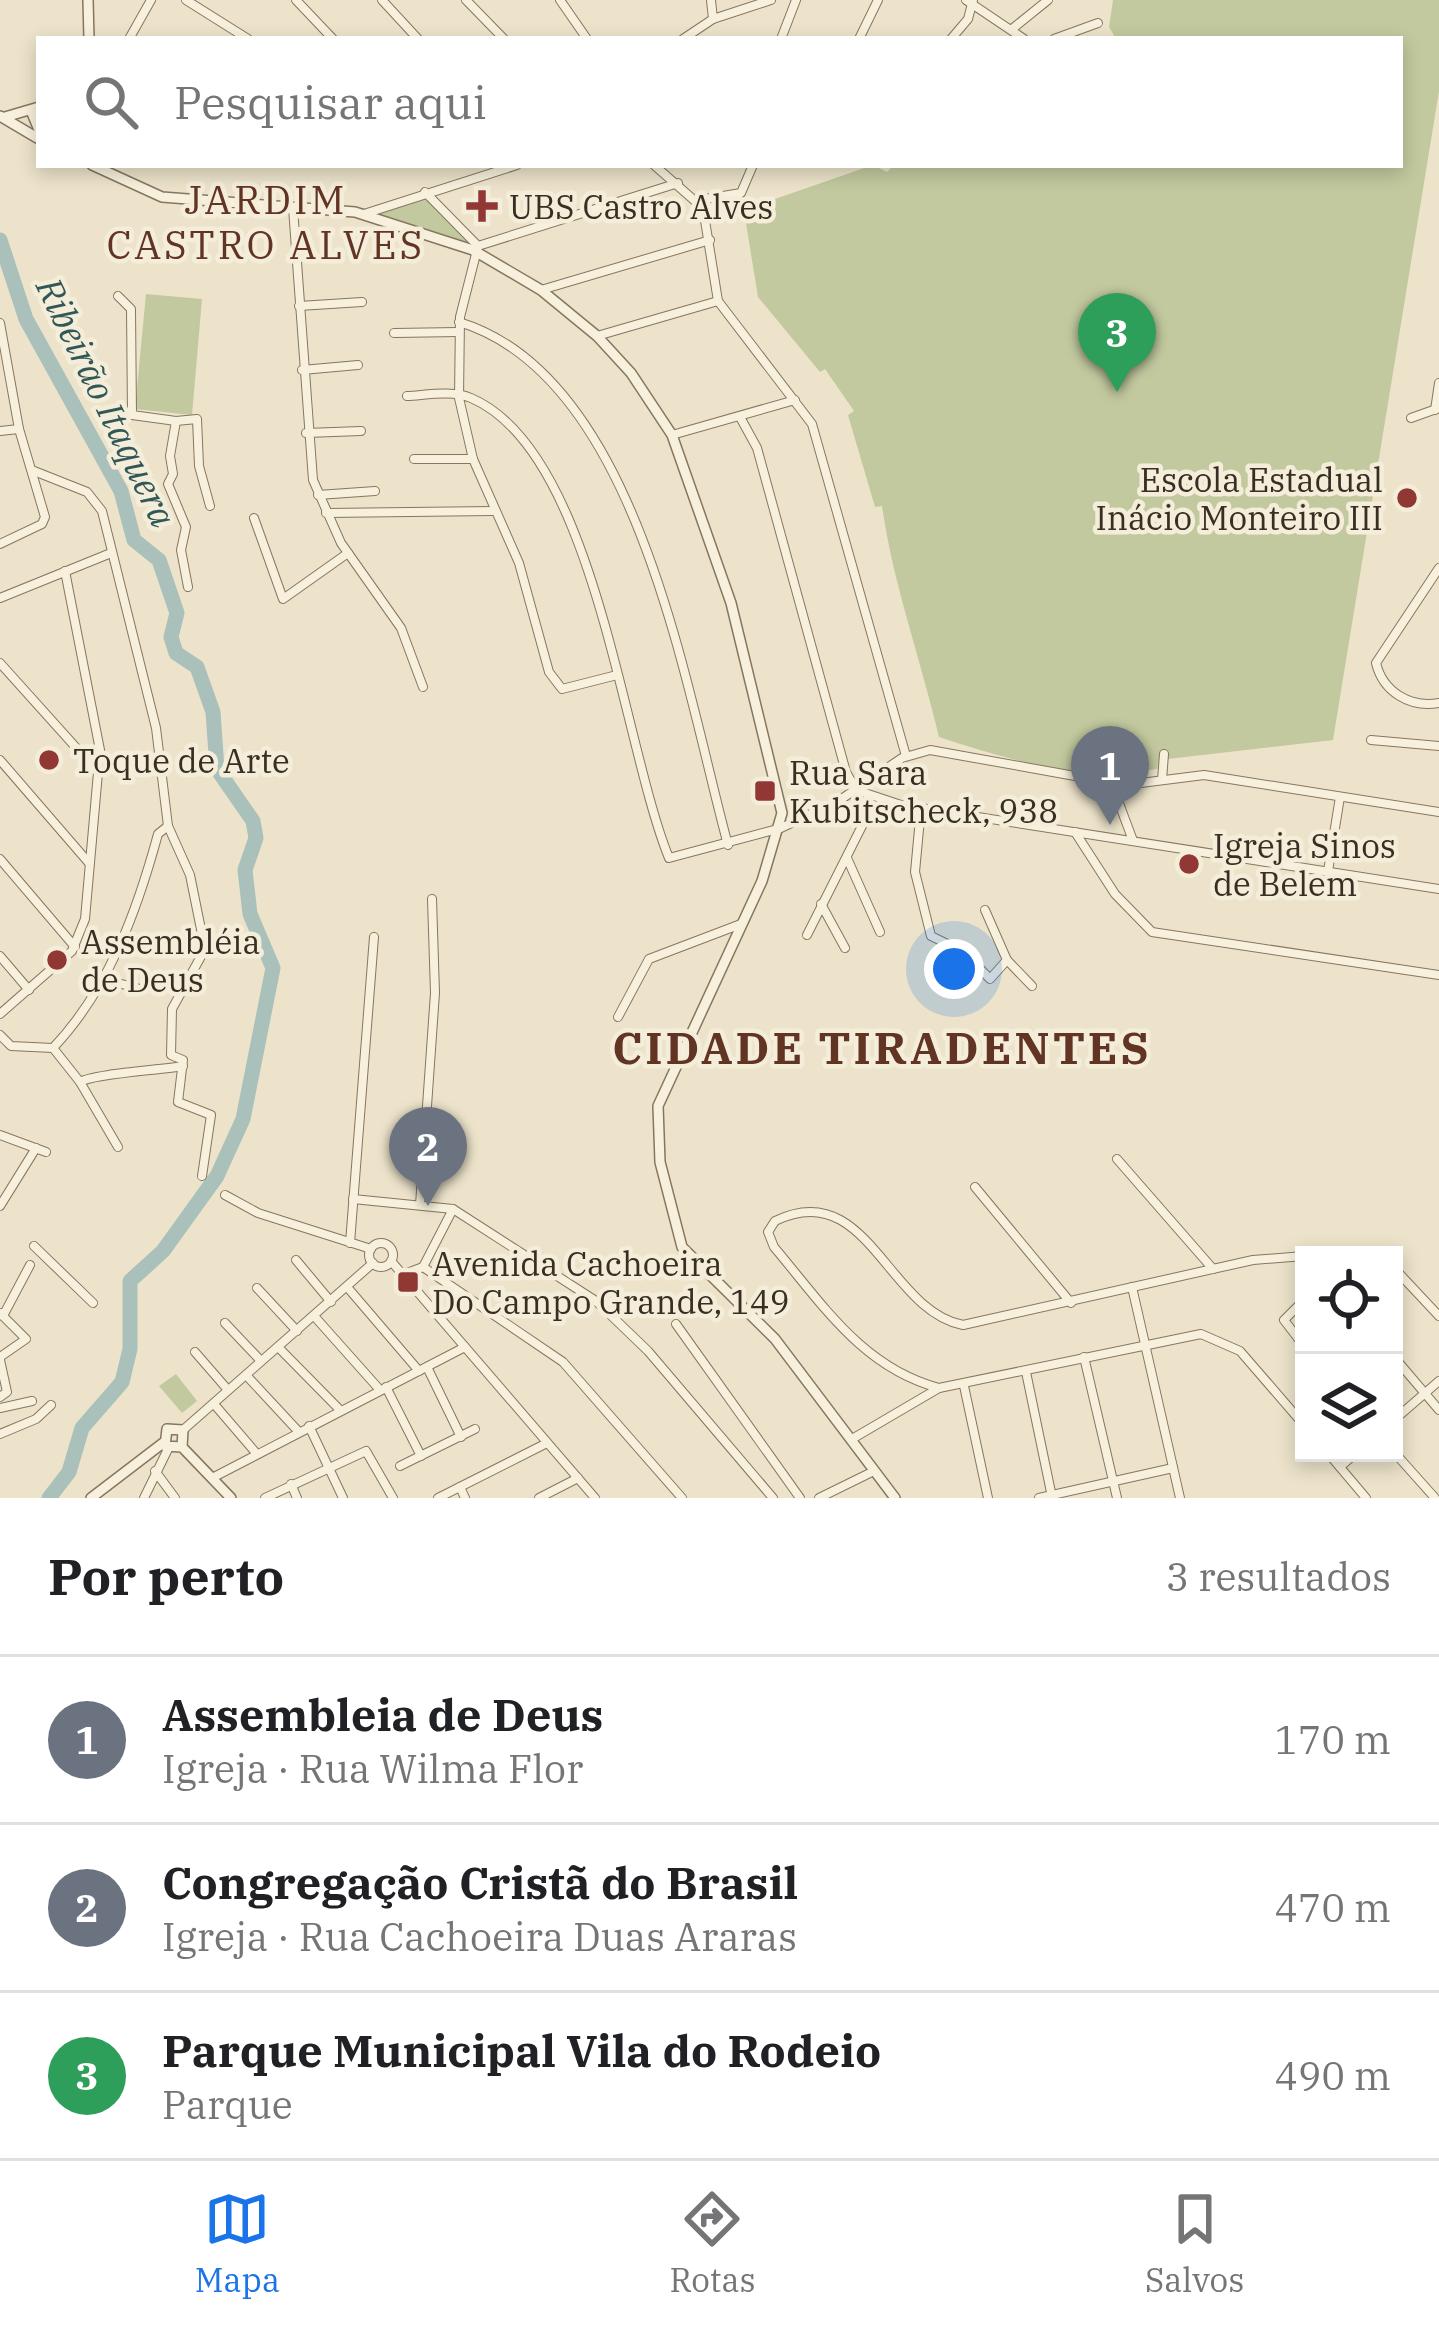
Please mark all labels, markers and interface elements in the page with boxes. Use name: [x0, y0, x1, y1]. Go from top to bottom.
search box: [36, 36, 1403, 168]
icon: search: [78, 69, 144, 135]
text: Pesquisar aqui: [174, 73, 487, 131]
district label: JARDIM CASTRO ALVES: [106, 174, 426, 270]
place label: UBS Castro Alves: [509, 185, 773, 228]
marker: UBS Castro Alves: [466, 190, 498, 222]
water label: Ribeirão Itaquera: [26, 269, 188, 535]
pin: 3: [1078, 293, 1156, 392]
place label: Escola Estadual Inácio Monteiro III: [1095, 458, 1383, 539]
marker: Escola Estadual Inácio Monteiro III: [1394, 485, 1420, 511]
pin: 1: [1071, 726, 1149, 825]
place label: Toque de Arte: [73, 739, 290, 782]
marker: Toque de Arte: [36, 747, 62, 773]
place label: Rua Sara Kubitscheck, 938: [789, 751, 1058, 832]
marker: Rua Sara Kubitscheck, 938: [752, 778, 778, 804]
place label: Igreja Sinos de Belem: [1213, 824, 1396, 905]
marker: Igreja Sinos de Belem: [1176, 851, 1202, 877]
place label: Assembléia de Deus: [81, 920, 261, 1001]
your location: [924, 939, 984, 999]
marker: Assembléia de Deus: [44, 947, 70, 973]
district label: CIDADE TIRADENTES: [612, 1018, 1152, 1076]
pin: 2: [389, 1107, 467, 1206]
place label: Avenida Cachoeira Do Campo Grande, 149: [432, 1242, 789, 1323]
map controls: [1295, 1246, 1403, 1462]
button: locate: [1295, 1246, 1403, 1354]
marker: Avenida Cachoeira Do Campo Grande, 149: [395, 1269, 421, 1295]
button: layers: [1295, 1354, 1403, 1462]
text: Por perto: [48, 1543, 284, 1609]
text: 3 resultados: [1166, 1551, 1391, 1602]
text: Assembleia de Deus: [162, 1685, 603, 1743]
text: 1: [75, 1714, 99, 1765]
text: 170 m: [1275, 1714, 1391, 1765]
text: Igreja · Rua Wilma Flor: [162, 1743, 583, 1794]
text: Congregação Cristã do Brasil: [162, 1853, 798, 1911]
text: 2: [75, 1882, 99, 1933]
text: 470 m: [1275, 1882, 1391, 1933]
text: Igreja · Rua Cachoeira Duas Araras: [162, 1911, 797, 1962]
text: Parque Municipal Vila do Rodeio: [162, 2021, 881, 2079]
text: 3: [75, 2050, 99, 2101]
text: 490 m: [1275, 2050, 1391, 2101]
text: Parque: [162, 2079, 293, 2130]
tab: Mapa: [195, 2186, 280, 2301]
tab: Rotas: [669, 2186, 756, 2301]
tab: Salvos: [1145, 2186, 1244, 2301]

